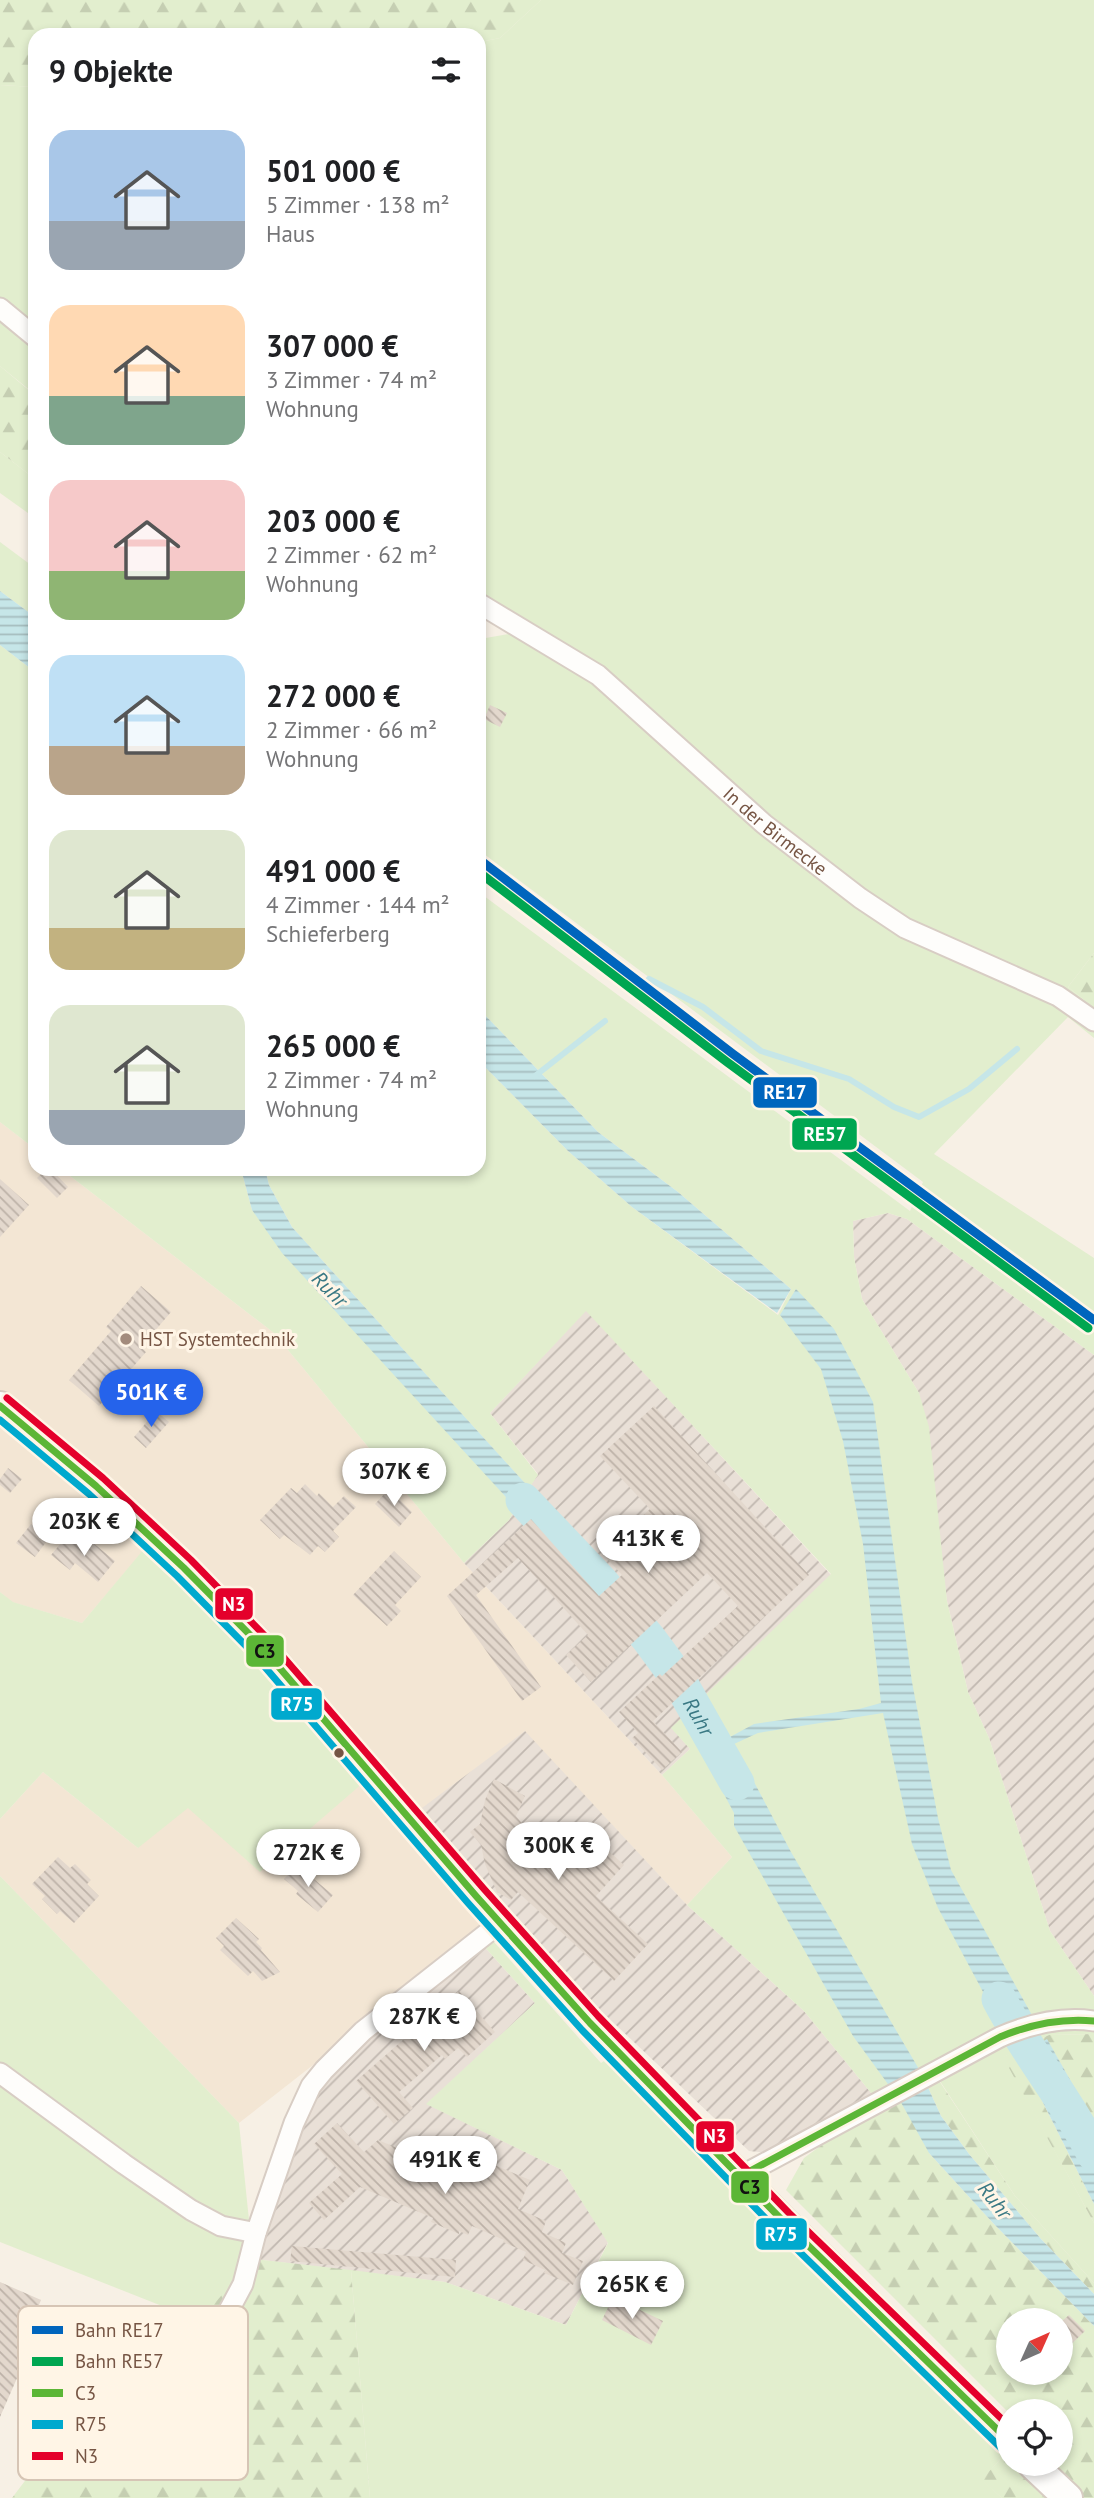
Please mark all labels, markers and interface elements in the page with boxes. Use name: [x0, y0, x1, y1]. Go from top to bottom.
text: 9 Objekte: [49, 51, 173, 90]
icon: filters: [427, 51, 465, 89]
text: 501 000 €: [266, 151, 400, 190]
icon: home: [105, 158, 189, 242]
text: 5 Zimmer · 138 m²: [266, 190, 450, 219]
text: Haus: [266, 219, 315, 248]
text: 307 000 €: [266, 326, 399, 365]
icon: home: [105, 333, 189, 417]
text: 3 Zimmer · 74 m²: [266, 365, 437, 394]
text: Wohnung: [266, 394, 359, 423]
text: 203 000 €: [266, 501, 400, 540]
icon: home: [105, 508, 189, 592]
text: 2 Zimmer · 62 m²: [266, 540, 437, 569]
text: Wohnung: [266, 569, 359, 598]
text: 272 000 €: [266, 676, 400, 715]
icon: home: [105, 683, 189, 767]
text: 2 Zimmer · 66 m²: [266, 715, 437, 744]
text: Wohnung: [266, 744, 359, 773]
street label: In der Birmecke: [719, 781, 832, 880]
text: 491 000 €: [266, 851, 400, 890]
icon: home: [105, 858, 189, 942]
text: 4 Zimmer · 144 m²: [266, 890, 450, 919]
text: Schieferberg: [266, 919, 390, 948]
text: 265 000 €: [266, 1026, 400, 1065]
icon: home: [105, 1033, 189, 1117]
text: 2 Zimmer · 74 m²: [266, 1065, 437, 1094]
line badge: RE17: [752, 1076, 818, 1109]
text: RE17: [764, 1080, 806, 1104]
text: Wohnung: [266, 1094, 359, 1123]
line badge: RE57: [791, 1117, 858, 1151]
text: RE57: [804, 1122, 846, 1146]
water label: Ruhr: [306, 1265, 355, 1314]
place label: HST Systemtechnik: [140, 1327, 295, 1351]
marker: HST Systemtechnik: [118, 1331, 134, 1347]
pin: 501K €: [94, 1370, 208, 1429]
text: 501K €: [115, 1377, 187, 1406]
pin: 307K €: [337, 1448, 451, 1508]
text: 307K €: [358, 1456, 430, 1485]
pin: 203K €: [27, 1498, 141, 1558]
text: 203K €: [48, 1506, 120, 1535]
pin: 413K €: [591, 1516, 705, 1575]
text: 413K €: [612, 1523, 684, 1552]
line badge: N3: [214, 1587, 254, 1621]
text: N3: [222, 1592, 246, 1616]
line badge: C3: [245, 1634, 285, 1668]
text: C3: [254, 1639, 276, 1663]
line badge: R75: [270, 1687, 323, 1721]
text: R75: [281, 1692, 313, 1716]
water label: Ruhr: [678, 1692, 722, 1742]
unlabelled marker: [332, 1746, 346, 1760]
pin: 300K €: [501, 1822, 615, 1882]
pin: 272K €: [251, 1829, 365, 1889]
text: 300K €: [522, 1830, 594, 1859]
text: 272K €: [272, 1837, 344, 1866]
pin: 287K €: [367, 1994, 481, 2053]
text: 287K €: [388, 2001, 460, 2030]
line badge: N3: [695, 2120, 735, 2153]
text: N3: [703, 2124, 727, 2148]
pin: 491K €: [388, 2136, 502, 2196]
text: 491K €: [409, 2144, 481, 2173]
line badge: C3: [730, 2170, 770, 2204]
text: C3: [739, 2175, 761, 2199]
water label: Ruhr: [972, 2176, 1019, 2226]
line badge: R75: [755, 2217, 808, 2251]
text: R75: [765, 2222, 797, 2246]
pin: 265K €: [575, 2262, 689, 2321]
text: 265K €: [596, 2269, 668, 2298]
legend: [18, 2306, 248, 2480]
north arrow: [996, 2308, 1073, 2385]
map controls: [996, 2308, 1073, 2476]
text: Bahn RE17: [75, 2318, 164, 2342]
text: Bahn RE57: [75, 2349, 164, 2373]
text: C3: [75, 2381, 96, 2405]
button: locate: [996, 2399, 1073, 2476]
text: R75: [75, 2412, 107, 2436]
text: N3: [75, 2444, 98, 2468]

